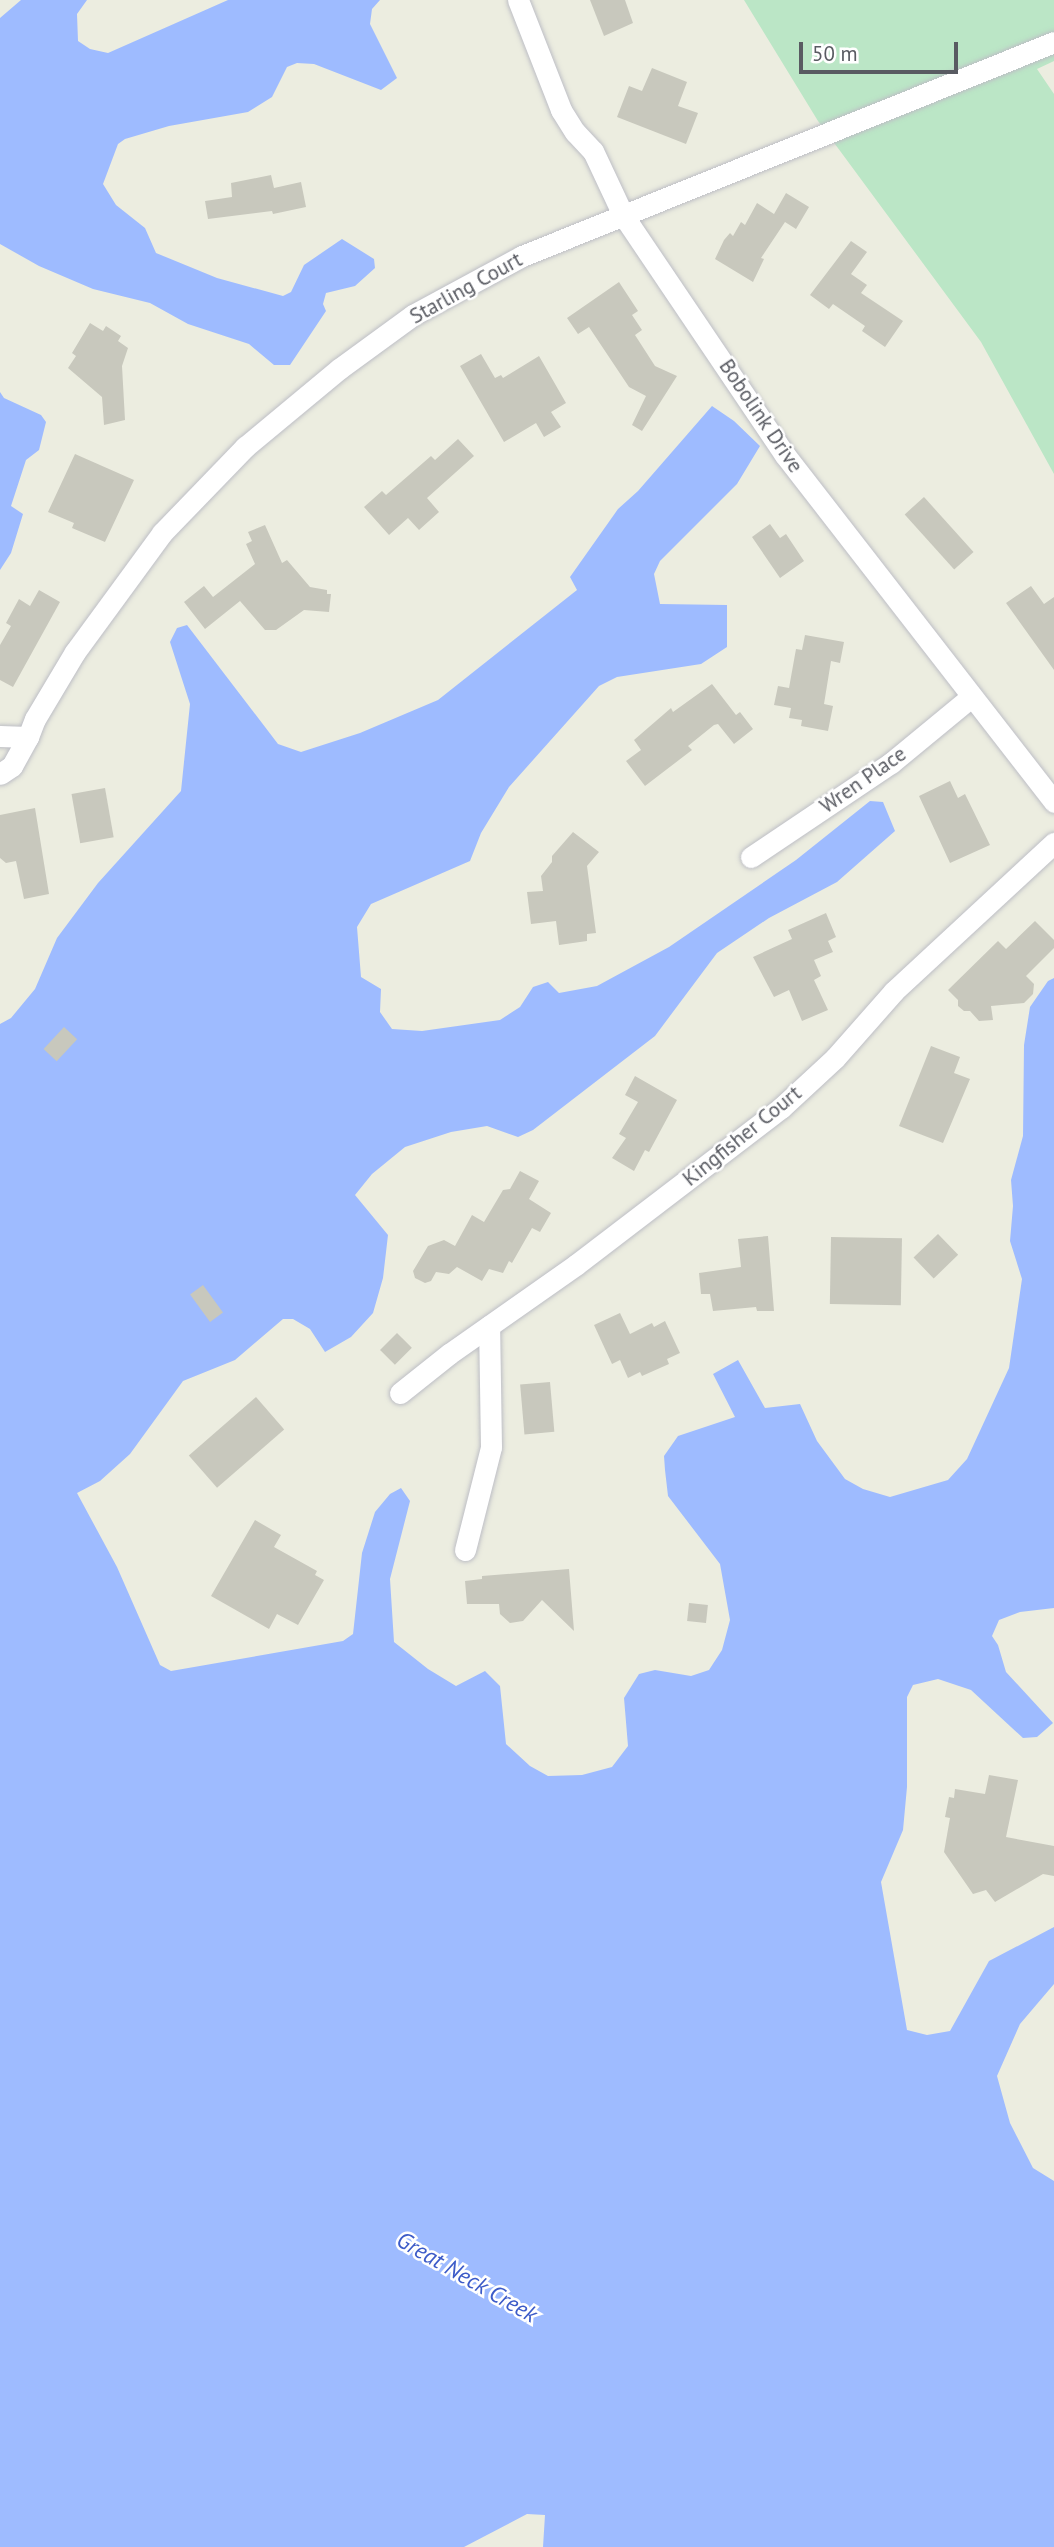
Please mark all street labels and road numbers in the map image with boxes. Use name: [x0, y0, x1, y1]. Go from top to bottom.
street label: Starling Court: [405, 247, 527, 329]
street label: Bobolink Drive: [714, 354, 808, 478]
street label: Wren Place: [815, 741, 911, 819]
street label: Kingfisher Court: [678, 1081, 806, 1191]

